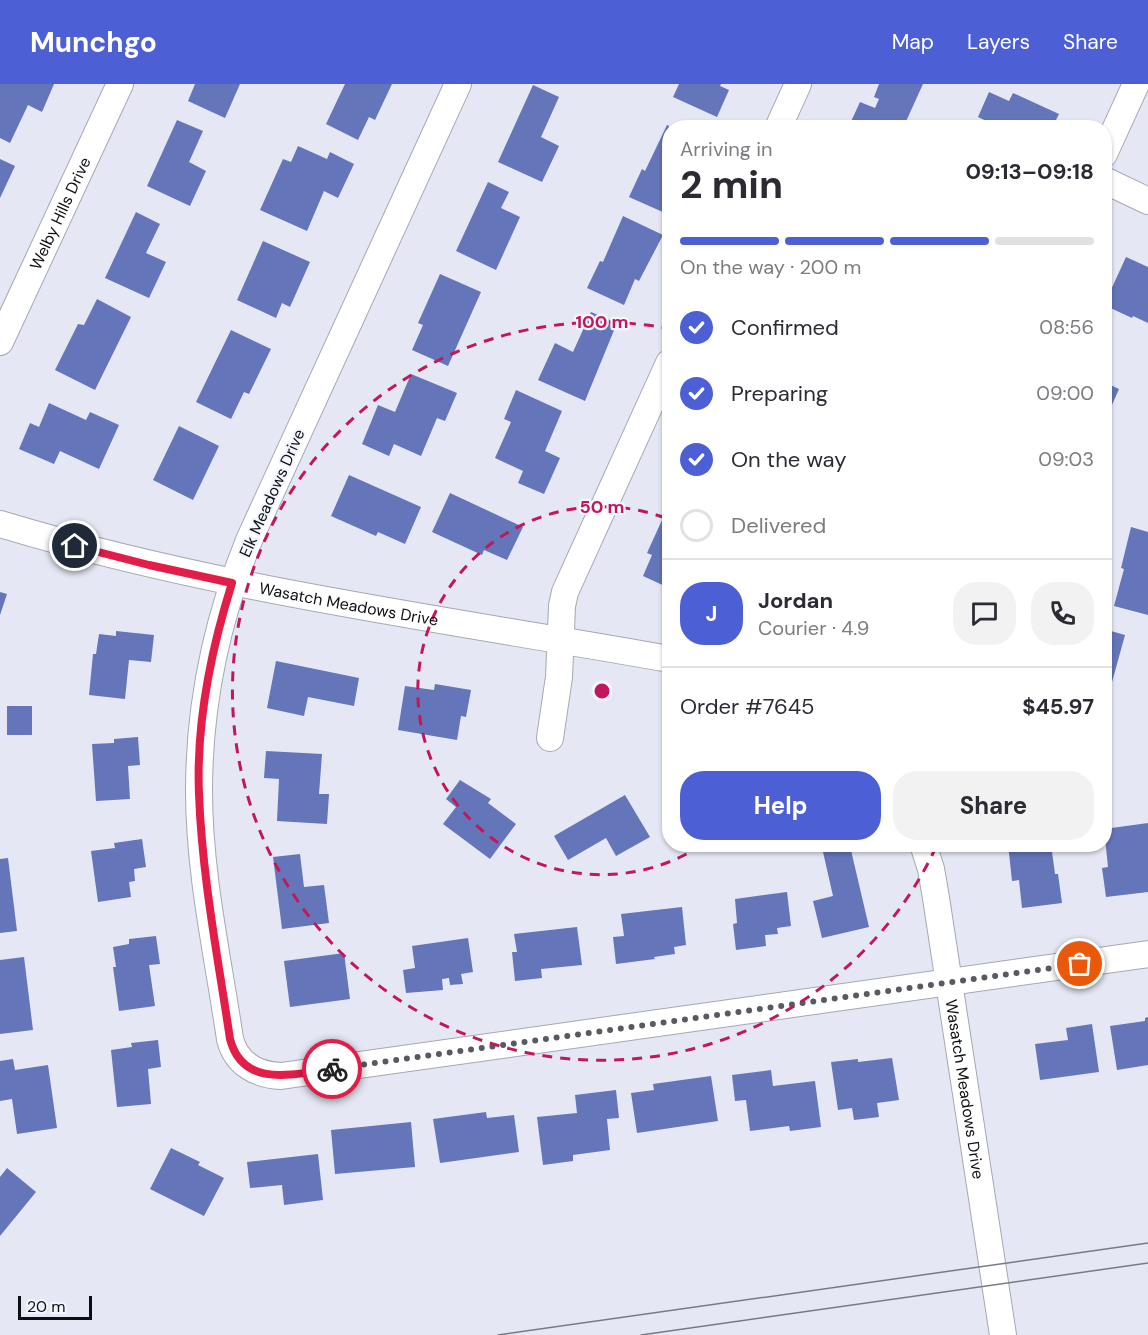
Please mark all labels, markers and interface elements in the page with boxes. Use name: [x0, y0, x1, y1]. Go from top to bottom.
text: Munchgo: [30, 24, 157, 61]
text: Map: [892, 28, 934, 56]
text: Layers: [967, 28, 1030, 56]
text: Share: [1063, 28, 1118, 56]
text: Arriving in: [680, 136, 772, 162]
street label: Welby Hills Drive: [25, 153, 95, 273]
text: 09:13–09:18: [965, 157, 1094, 186]
text: 2 min: [680, 159, 783, 210]
text: On the way · 200 m: [680, 254, 861, 280]
text: 100 m: [575, 310, 629, 334]
icon: check: [680, 311, 713, 344]
text: Confirmed: [731, 313, 839, 342]
text: 08:56: [1039, 314, 1094, 340]
icon: check: [680, 377, 713, 410]
text: Preparing: [731, 379, 828, 408]
text: 09:00: [1036, 380, 1094, 406]
street label: Elk Meadows Drive: [234, 426, 310, 560]
icon: check: [680, 443, 713, 476]
text: On the way: [731, 445, 846, 474]
text: 09:03: [1038, 446, 1094, 472]
text: 50 m: [579, 495, 625, 519]
text: Delivered: [731, 511, 826, 540]
pin: [49, 520, 100, 571]
icon: home: [58, 529, 91, 562]
street label: Wasatch Meadows Drive: [257, 577, 440, 630]
button: chat: [953, 582, 1016, 645]
button: phone: [1031, 582, 1094, 645]
text: Jordan: [758, 586, 833, 615]
text: J: [706, 599, 717, 628]
text: Courier · 4.9: [758, 615, 869, 641]
centre of rings: [592, 681, 612, 701]
text: Order #7645: [680, 692, 815, 721]
text: $45.97: [1022, 692, 1094, 721]
button: Help: [680, 771, 881, 840]
button: Share: [893, 771, 1094, 840]
pin: [1054, 938, 1105, 989]
icon: bag: [1063, 947, 1096, 980]
street label: Wasatch Meadows Drive: [941, 998, 989, 1180]
courier: [302, 1039, 362, 1099]
icon: bike: [316, 1053, 349, 1086]
scale bar: [18, 1293, 92, 1320]
text: 20 m: [27, 1296, 66, 1317]

